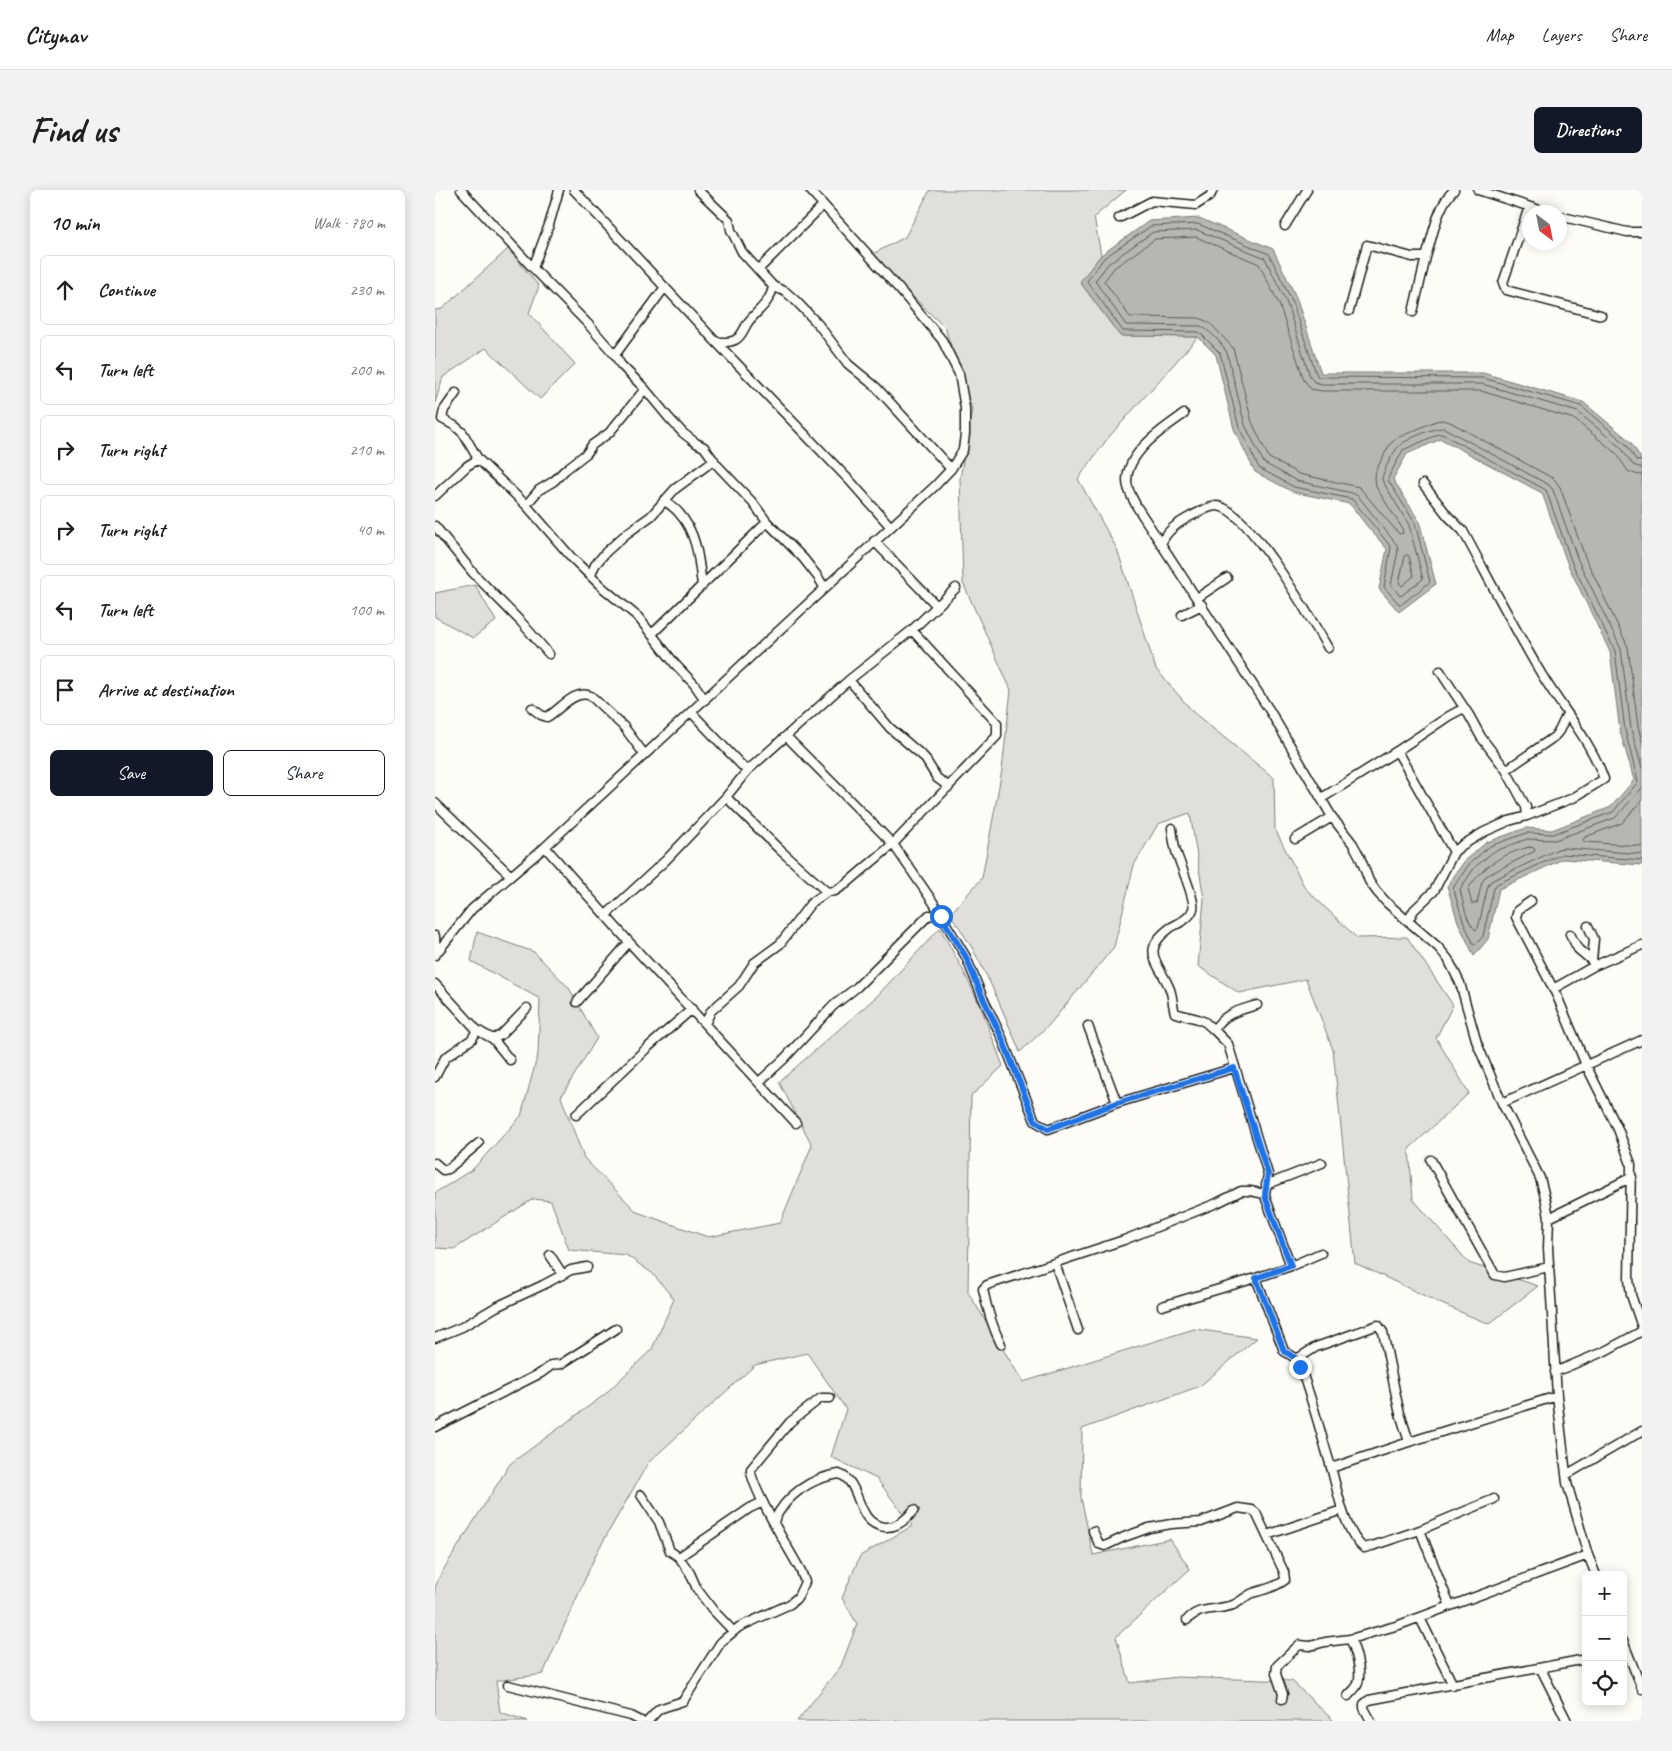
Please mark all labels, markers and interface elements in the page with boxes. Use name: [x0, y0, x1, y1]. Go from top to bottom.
text: Citynav: [25, 20, 86, 50]
text: Map: [1486, 24, 1514, 46]
text: Layers: [1542, 24, 1581, 46]
text: Share: [1609, 24, 1647, 46]
button: Directions: [1534, 107, 1642, 153]
text: Find us: [30, 108, 117, 153]
north arrow: [1522, 205, 1567, 250]
text: 10 min: [50, 210, 100, 236]
text: Walk · 780 m: [313, 213, 385, 233]
icon: ahead: [51, 276, 79, 304]
text: Continue: [98, 278, 155, 302]
text: 230 m: [350, 280, 384, 300]
icon: left: [51, 356, 79, 384]
text: Turn left: [98, 358, 153, 382]
text: 200 m: [350, 360, 384, 380]
icon: right: [51, 436, 79, 464]
text: Turn right: [98, 438, 165, 462]
text: 210 m: [350, 440, 384, 460]
icon: right: [51, 516, 79, 544]
text: Turn right: [98, 518, 165, 542]
text: 40 m: [357, 520, 384, 540]
icon: left: [51, 596, 79, 624]
text: Turn left: [98, 598, 153, 622]
text: 100 m: [350, 600, 384, 620]
icon: arrive: [51, 676, 79, 704]
text: Arrive at destination: [98, 678, 234, 702]
button: Save: [50, 750, 213, 796]
button: Share: [223, 750, 385, 796]
route start: [930, 905, 953, 928]
route end: [1289, 1356, 1312, 1379]
map controls: [1582, 1571, 1627, 1706]
button: +: [1582, 1571, 1627, 1616]
button: −: [1582, 1616, 1627, 1661]
button: locate: [1582, 1661, 1627, 1706]

